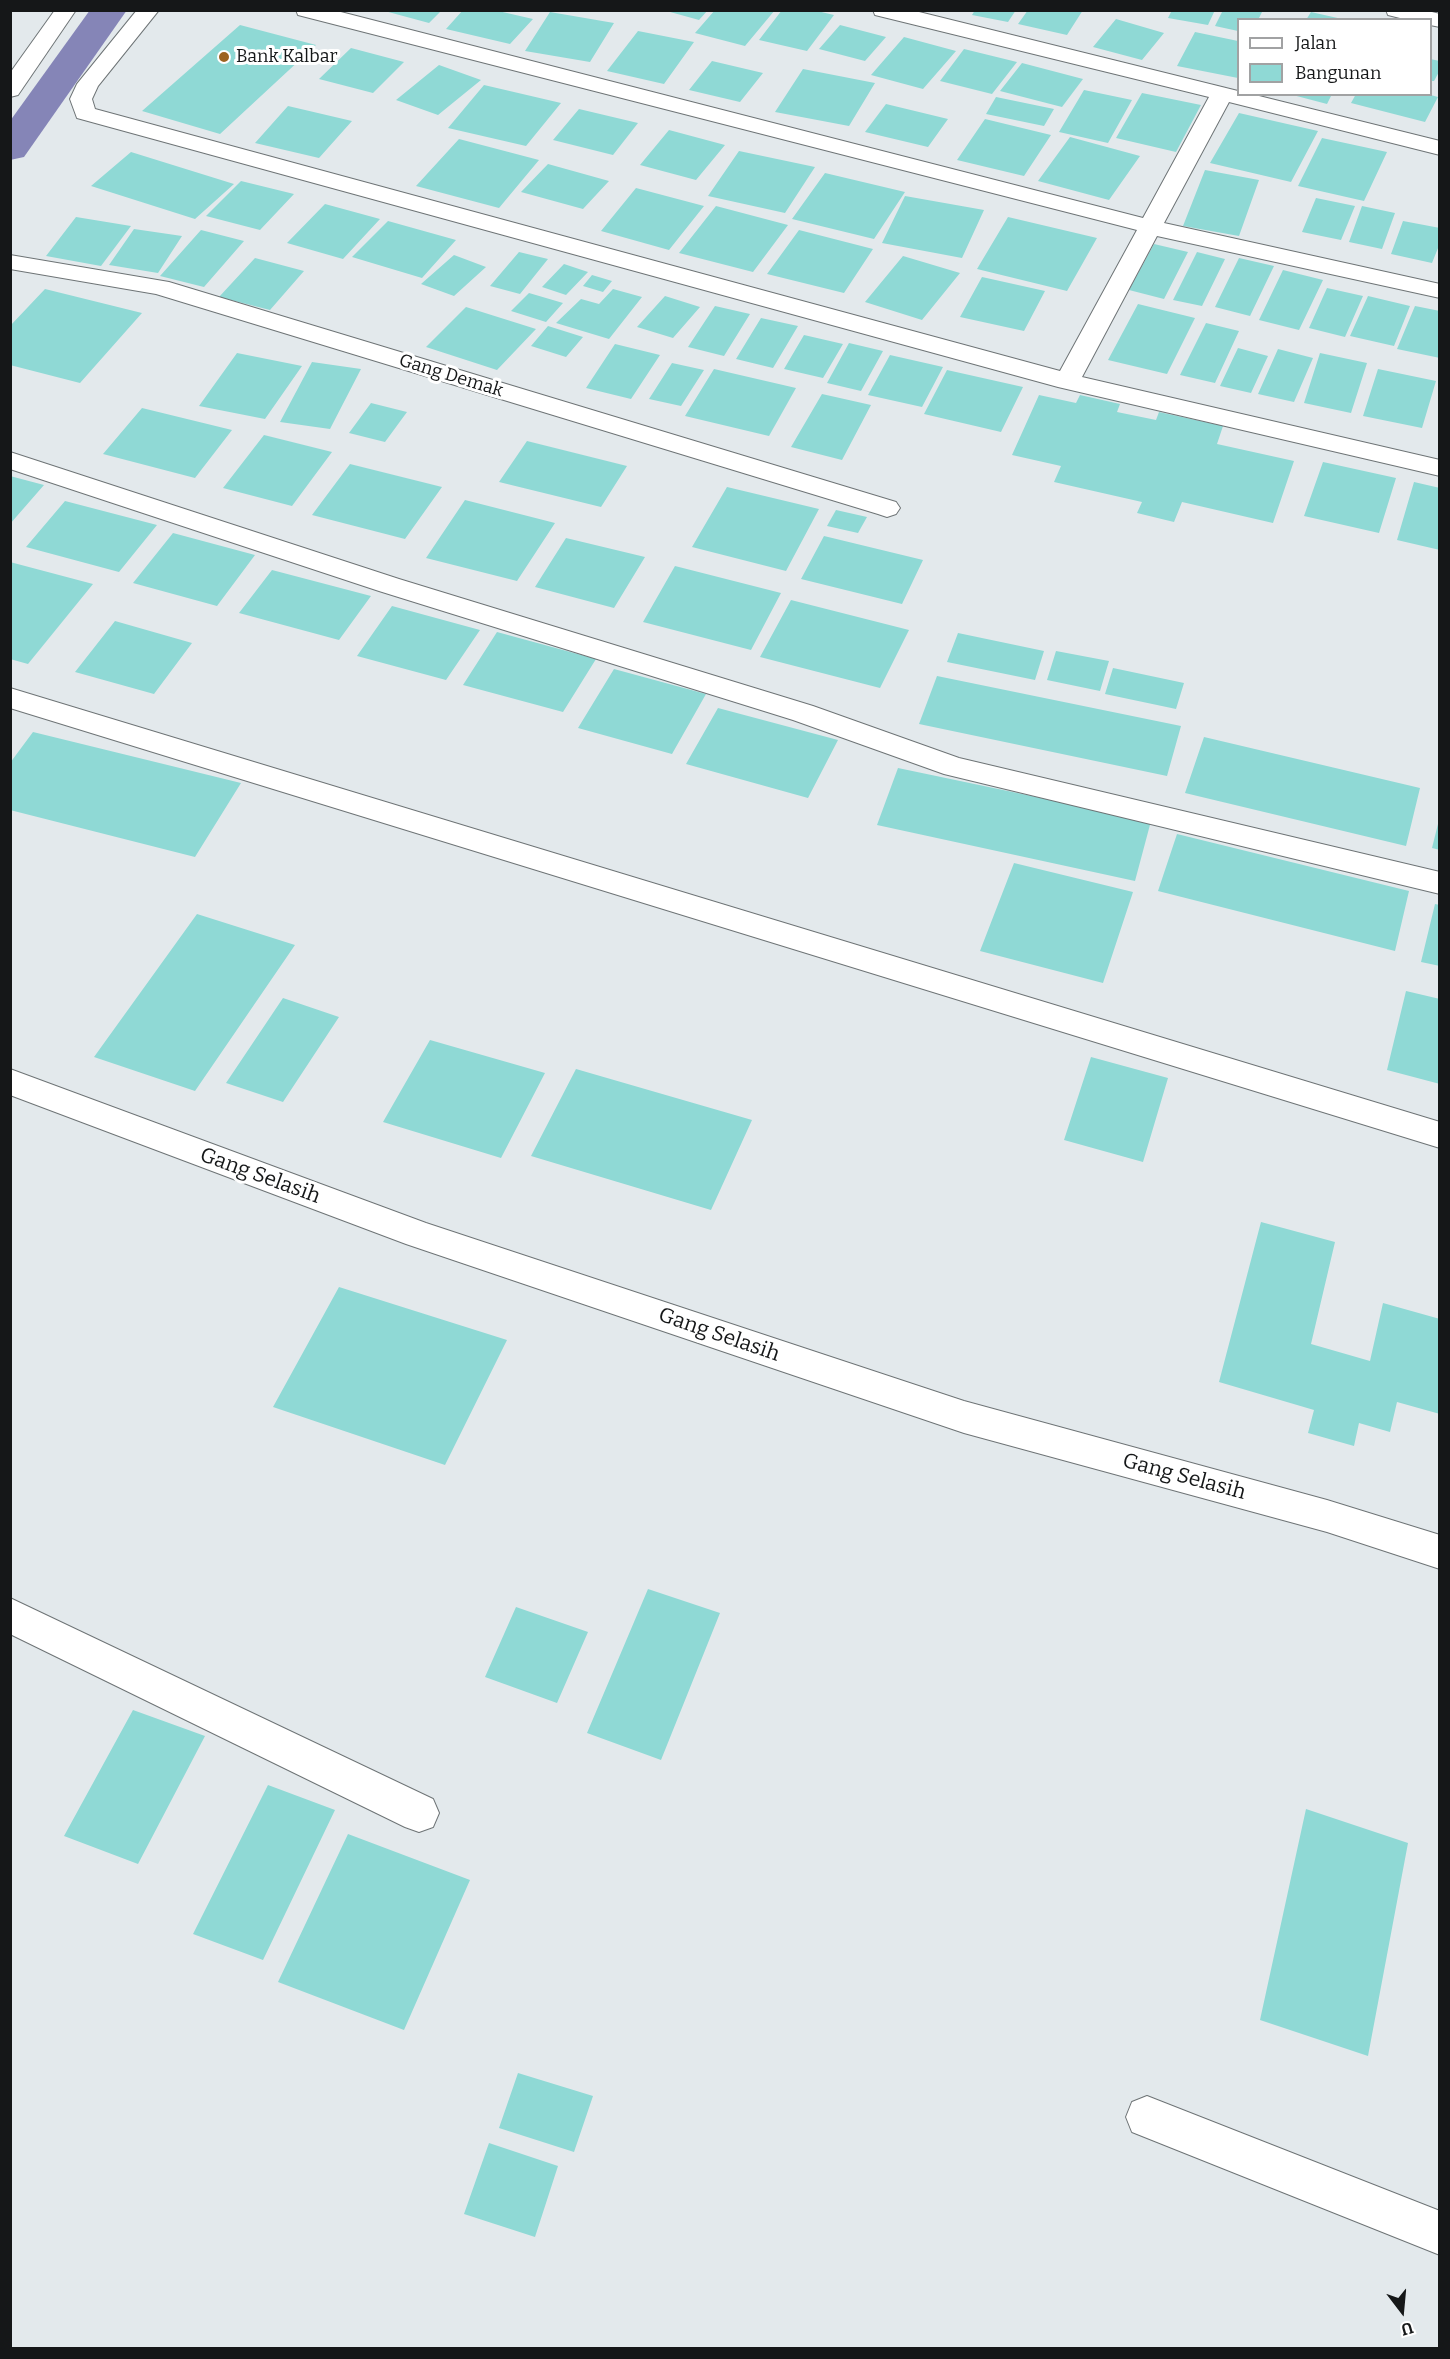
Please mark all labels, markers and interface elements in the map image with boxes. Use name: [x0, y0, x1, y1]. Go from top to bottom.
legend: [1237, 18, 1432, 96]
text: Jalan: [1295, 32, 1337, 54]
place label: Bank Kalbar: [236, 46, 337, 68]
marker: Bank Kalbar: [217, 50, 231, 64]
text: Bangunan: [1295, 62, 1381, 84]
street label: Gang Demak: [396, 350, 506, 402]
street label: Gang Selasih: [196, 1143, 324, 1209]
street label: Gang Selasih: [655, 1303, 783, 1367]
street label: Gang Selasih: [1120, 1448, 1248, 1506]
north arrow: [1372, 2281, 1432, 2341]
text: U: [1399, 2318, 1415, 2340]

